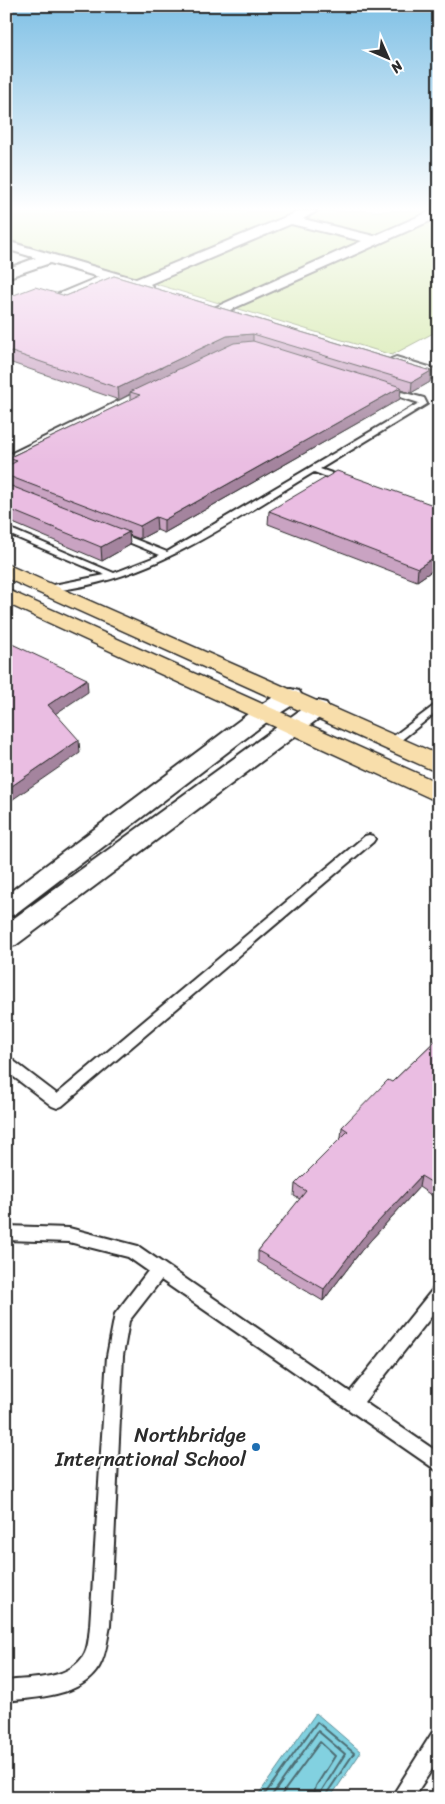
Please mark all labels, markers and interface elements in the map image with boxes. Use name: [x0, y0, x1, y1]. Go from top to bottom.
north arrow: [362, 32, 412, 82]
text: N: [384, 54, 410, 79]
place label: Northbridge International School: [54, 1416, 247, 1478]
marker: Northbridge International School: [250, 1441, 262, 1453]

